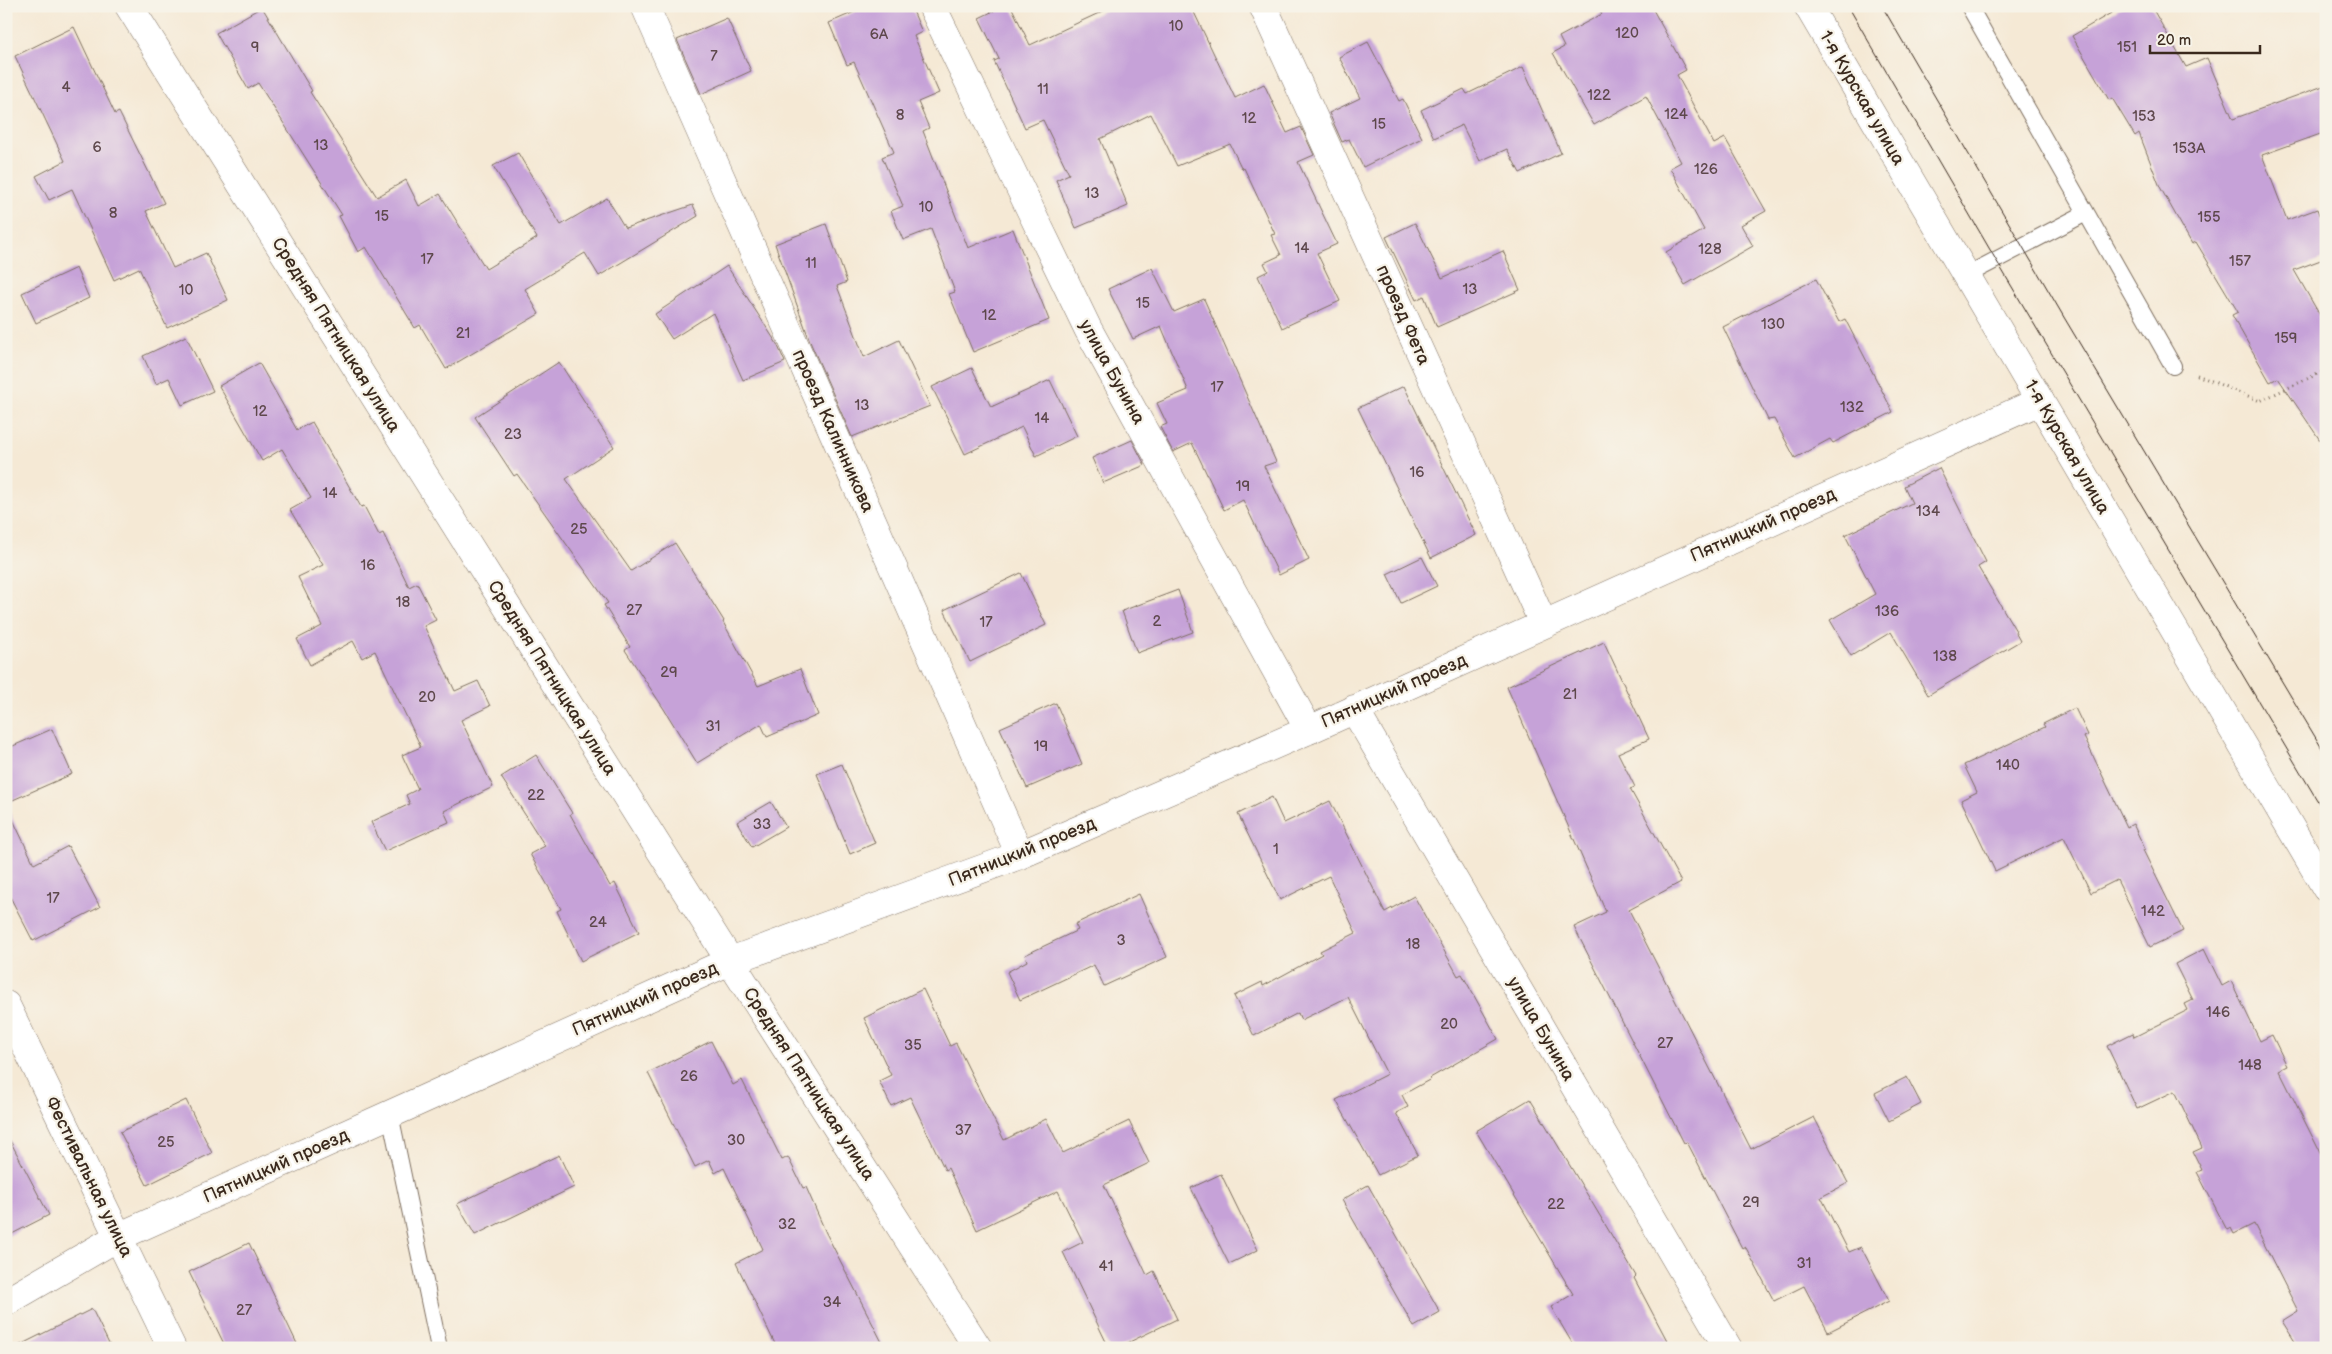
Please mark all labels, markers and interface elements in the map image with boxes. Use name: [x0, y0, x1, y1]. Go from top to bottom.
house number: 10: [1169, 17, 1183, 36]
scale bar: [2150, 22, 2260, 54]
house number: 120: [1615, 24, 1639, 43]
house number: 6А: [870, 25, 889, 44]
street label: 1-я Курская улица: [1815, 27, 1909, 169]
text: 20 m: [2157, 31, 2191, 50]
house number: 9: [251, 38, 259, 57]
house number: 151: [2117, 38, 2137, 57]
house number: 7: [710, 47, 718, 66]
house number: 4: [61, 78, 71, 97]
house number: 11: [1037, 80, 1049, 99]
house number: 122: [1587, 86, 1611, 105]
house number: 124: [1664, 105, 1688, 124]
house number: 8: [896, 106, 905, 125]
house number: 153: [2132, 107, 2156, 126]
house number: 12: [1242, 109, 1256, 128]
house number: 15: [1372, 115, 1386, 134]
house number: 13: [313, 136, 329, 155]
house number: 6: [92, 138, 102, 157]
house number: 153А: [2173, 139, 2206, 158]
house number: 126: [1694, 160, 1718, 179]
house number: 13: [1084, 184, 1100, 203]
house number: 10: [919, 198, 933, 217]
house number: 8: [109, 204, 118, 223]
house number: 15: [375, 207, 389, 226]
house number: 155: [2198, 208, 2221, 227]
street label: Средняя Пятницкая улица: [267, 234, 405, 437]
house number: 14: [1295, 239, 1309, 258]
house number: 128: [1698, 240, 1722, 259]
house number: 17: [420, 250, 434, 269]
house number: 157: [2229, 252, 2252, 271]
house number: 11: [805, 254, 817, 273]
street label: проезд Фета: [1372, 262, 1435, 368]
house number: 13: [1462, 280, 1478, 299]
house number: 10: [179, 281, 193, 300]
house number: 15: [1136, 294, 1150, 313]
house number: 12: [982, 306, 996, 325]
house number: 130: [1761, 315, 1785, 334]
street label: улица Бунина: [1075, 316, 1150, 428]
house number: 21: [456, 324, 470, 343]
house number: 159: [2274, 329, 2298, 348]
street label: проезд Калинникова: [788, 346, 879, 516]
street label: 1-я Курская улица: [2020, 376, 2114, 518]
house number: 17: [1210, 378, 1224, 397]
house number: 13: [854, 396, 870, 415]
house number: 132: [1840, 398, 1864, 417]
house number: 12: [253, 402, 267, 421]
house number: 14: [1035, 409, 1049, 428]
house number: 23: [504, 425, 522, 444]
house number: 16: [1410, 463, 1424, 482]
house number: 19: [1236, 477, 1250, 496]
street label: Пятницкий проезд: [1687, 483, 1839, 567]
house number: 14: [323, 484, 337, 503]
house number: 134: [1916, 502, 1940, 521]
house number: 25: [570, 520, 588, 539]
house number: 16: [361, 556, 375, 575]
street label: Средняя Пятницкая улица: [483, 577, 621, 780]
house number: 18: [396, 593, 411, 612]
house number: 27: [626, 601, 643, 620]
house number: 136: [1875, 602, 1899, 621]
house number: 2: [1153, 612, 1162, 631]
house number: 17: [979, 613, 993, 632]
house number: 138: [1933, 647, 1957, 666]
street label: Пятницкий проезд: [1318, 649, 1470, 733]
house number: 29: [660, 663, 678, 682]
house number: 21: [1563, 685, 1577, 704]
house number: 20: [418, 688, 436, 707]
house number: 31: [705, 717, 721, 736]
house number: 19: [1034, 737, 1048, 756]
house number: 140: [1996, 756, 2020, 775]
house number: 22: [527, 786, 545, 805]
street label: Пятницкий проезд: [945, 813, 1099, 891]
house number: 33: [753, 815, 771, 834]
house number: 1: [1273, 840, 1279, 859]
house number: 17: [46, 889, 60, 908]
house number: 142: [2141, 902, 2165, 921]
house number: 24: [589, 913, 607, 932]
house number: 3: [1116, 931, 1126, 950]
house number: 18: [1406, 935, 1421, 954]
street label: Пятницкий проезд: [569, 957, 721, 1041]
street label: улица Бунина: [1503, 973, 1579, 1085]
street label: Средняя Пятницкая улица: [739, 984, 879, 1185]
house number: 146: [2206, 1003, 2230, 1022]
house number: 20: [1440, 1015, 1458, 1034]
house number: 27: [1657, 1034, 1674, 1053]
house number: 35: [904, 1036, 922, 1055]
house number: 148: [2238, 1056, 2262, 1075]
house number: 26: [680, 1067, 698, 1086]
street label: Фестивальная улица: [41, 1093, 137, 1261]
house number: 37: [955, 1121, 972, 1140]
street label: Пятницкий проезд: [200, 1124, 352, 1208]
house number: 30: [727, 1131, 745, 1150]
house number: 25: [157, 1133, 175, 1152]
house number: 29: [1742, 1193, 1760, 1212]
house number: 22: [1547, 1195, 1565, 1214]
house number: 32: [778, 1215, 796, 1234]
house number: 31: [1796, 1254, 1812, 1273]
house number: 41: [1099, 1257, 1113, 1276]
house number: 34: [823, 1293, 841, 1312]
house number: 27: [236, 1301, 253, 1320]

